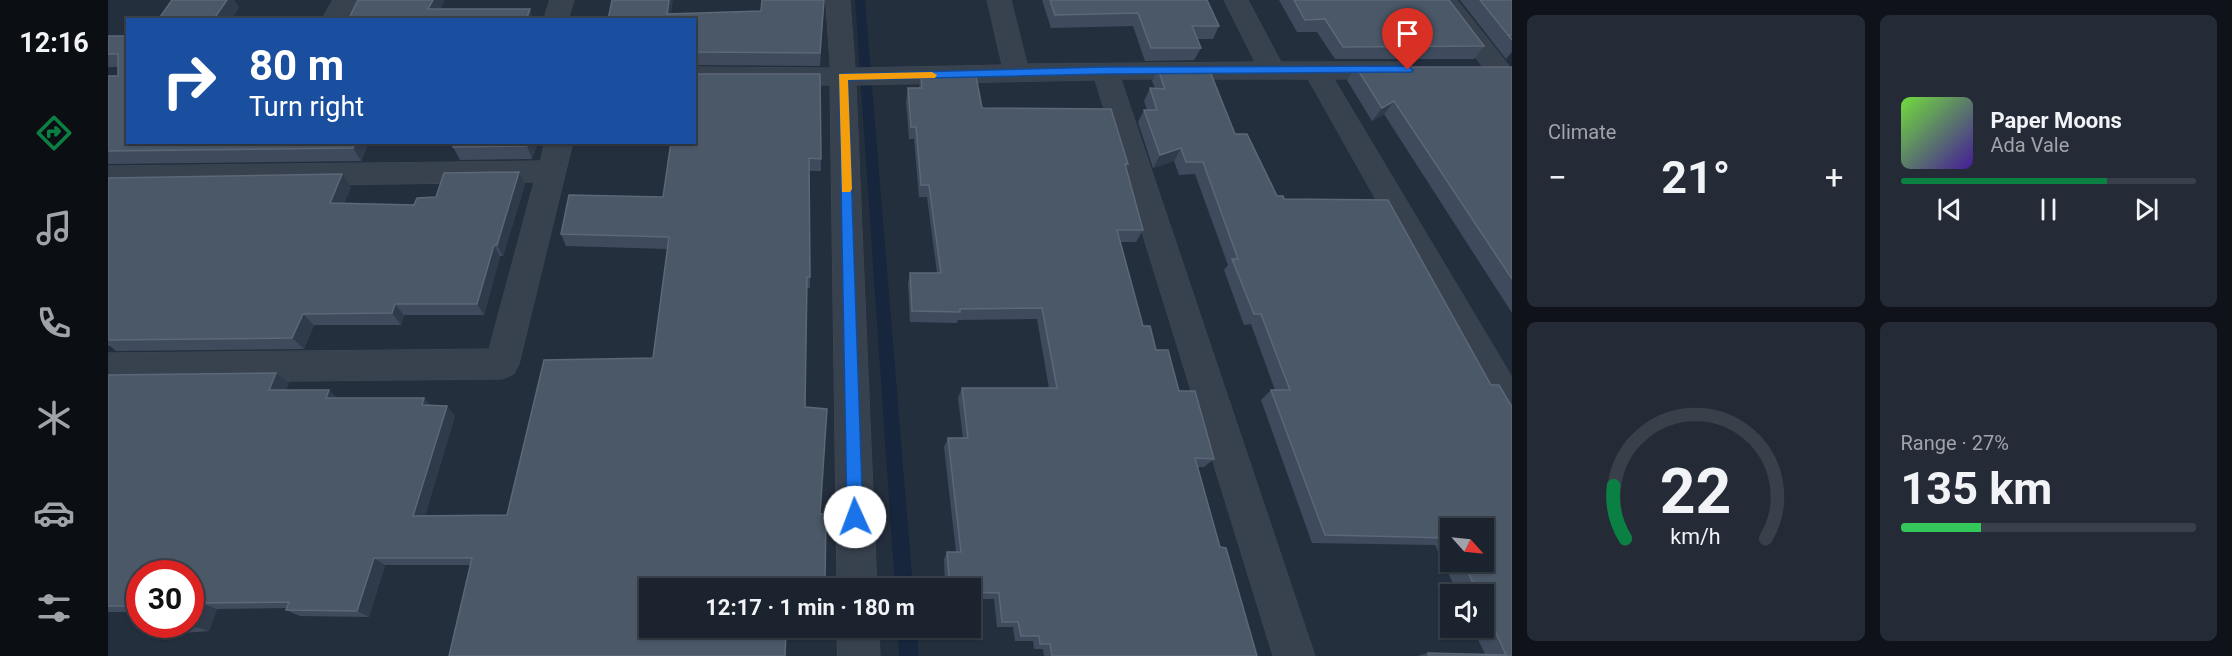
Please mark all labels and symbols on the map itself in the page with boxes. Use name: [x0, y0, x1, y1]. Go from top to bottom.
pin: [1382, 8, 1433, 70]
position arrow: [823, 485, 887, 549]
north arrow: [1440, 518, 1494, 572]
speed limit sign: 30: [126, 560, 204, 638]

